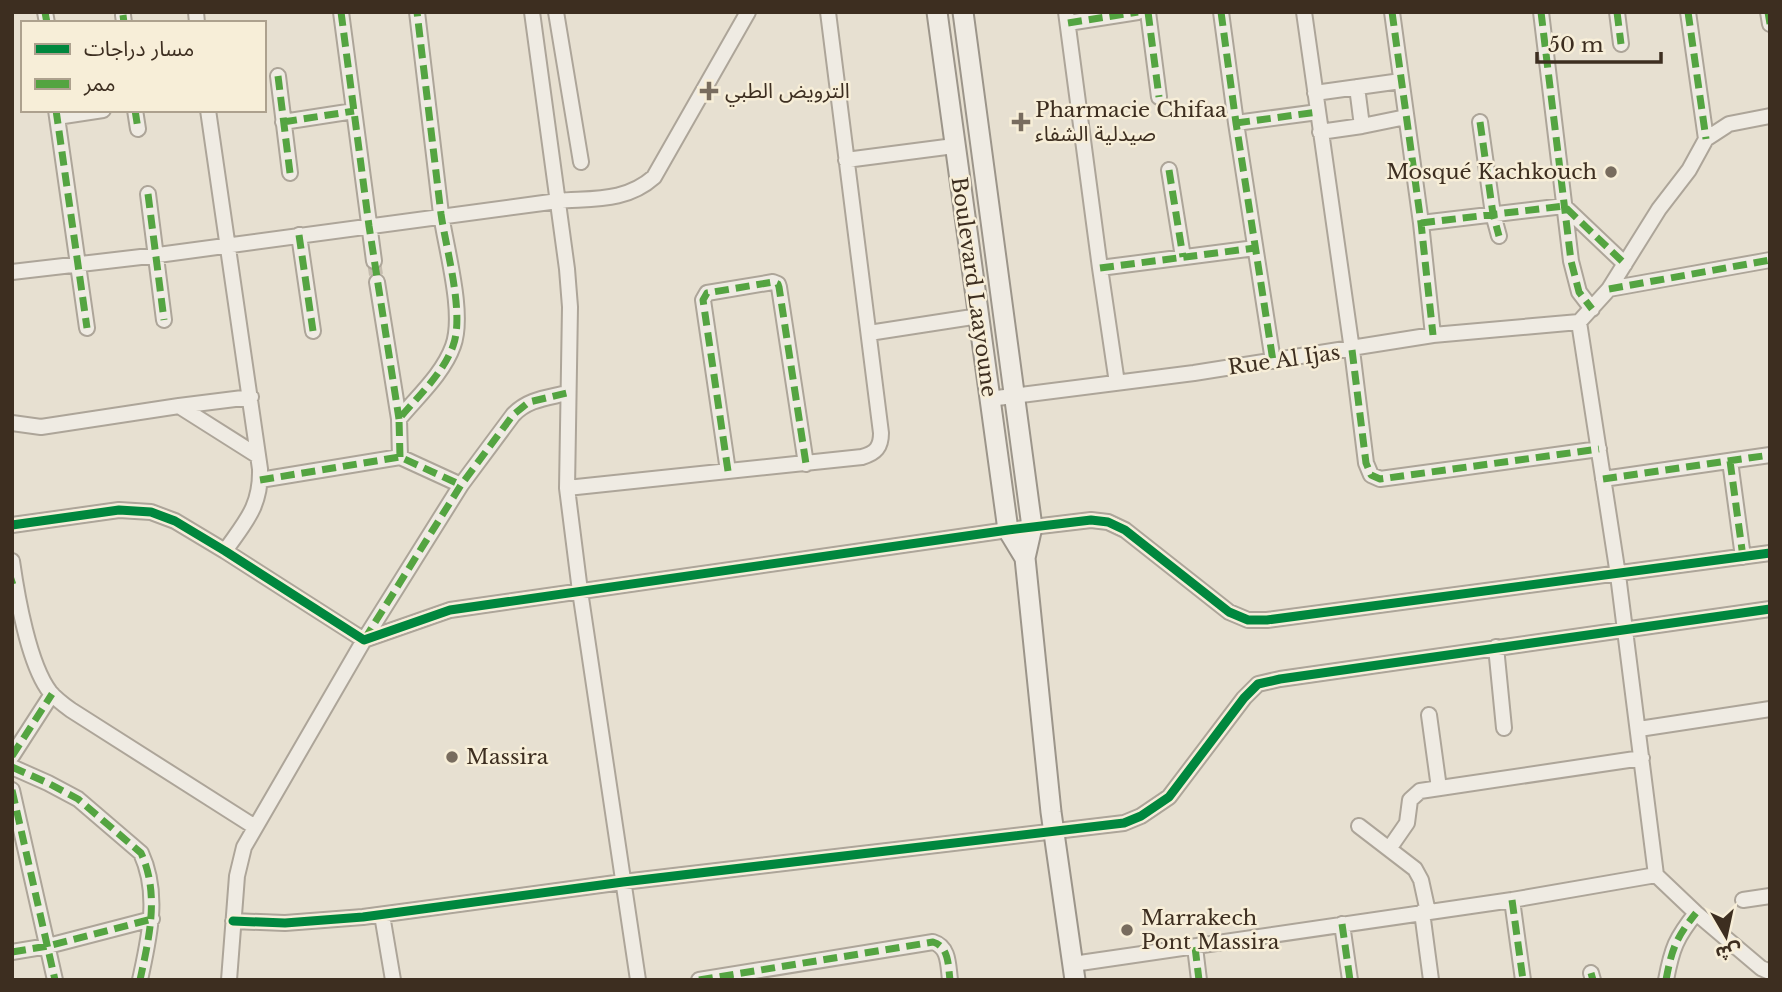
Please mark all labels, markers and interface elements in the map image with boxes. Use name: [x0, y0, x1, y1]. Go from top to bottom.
legend: [21, 21, 266, 112]
scale bar: [1537, 21, 1661, 65]
text: 50 m: [1548, 32, 1604, 58]
text: مسار دراجات: [84, 36, 194, 62]
text: ممر: [83, 71, 115, 97]
place label: الترويض الطبي: [725, 78, 850, 107]
marker: الترويض الطبي: [699, 81, 719, 101]
place label: Pharmacie Chifaa صيدلية الشفاء: [1035, 97, 1227, 147]
marker: Pharmacie Chifaa صيدلية الشفاء: [1013, 114, 1029, 130]
place label: Mosqué Kachkouch: [1386, 159, 1597, 185]
marker: Mosqué Kachkouch: [1603, 164, 1619, 180]
street label: Boulevard Laayoune: [946, 175, 1002, 399]
street label: Rue Al Ijas: [1226, 339, 1342, 381]
place label: Massira: [466, 744, 549, 770]
marker: Massira: [444, 749, 460, 765]
north arrow: [1691, 901, 1761, 971]
place label: Marrakech Pont Massira: [1141, 905, 1280, 955]
marker: Marrakech Pont Massira: [1119, 922, 1135, 938]
text: ش: [1714, 939, 1743, 966]

